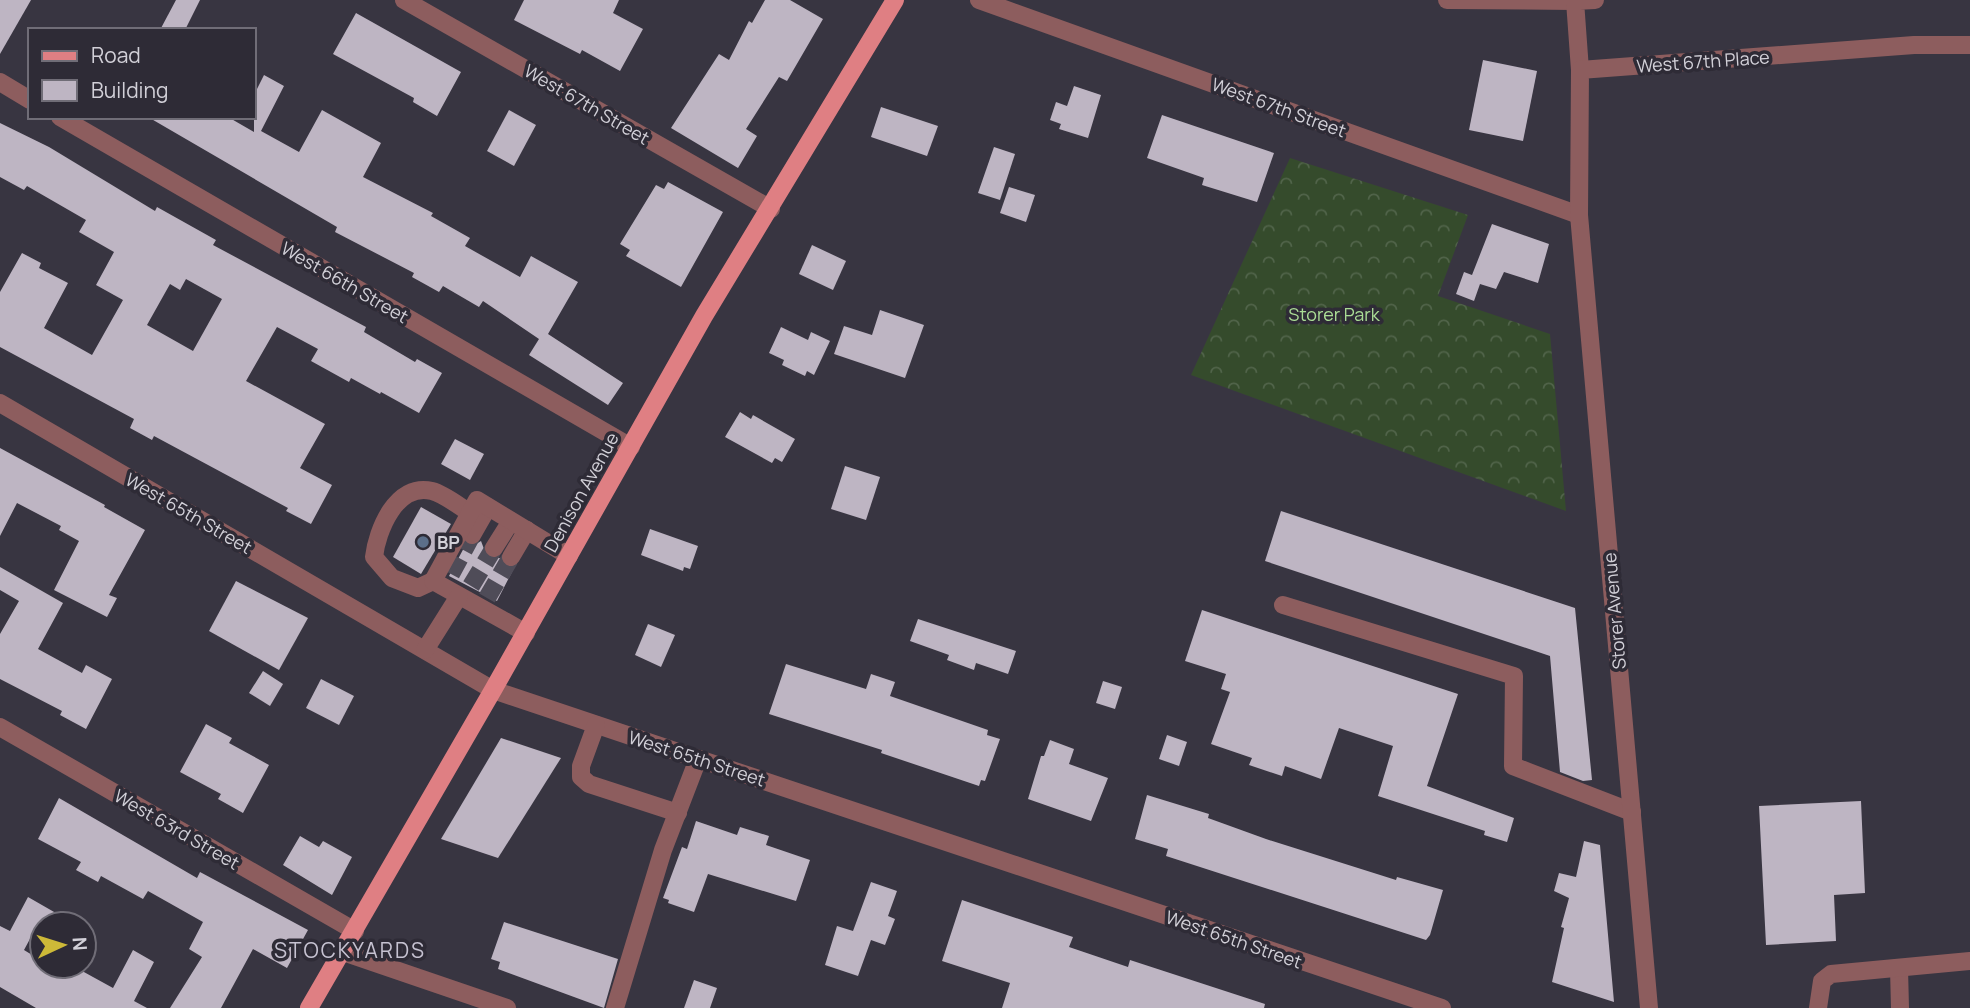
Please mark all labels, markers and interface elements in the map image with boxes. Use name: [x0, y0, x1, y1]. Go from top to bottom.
legend: [28, 28, 256, 119]
text: Road: [91, 41, 141, 69]
street label: West 67th Place: [1636, 44, 1770, 78]
street label: West 67th Street: [520, 58, 654, 150]
street label: West 67th Street: [1209, 72, 1349, 142]
text: Building: [91, 76, 168, 104]
street label: West 66th Street: [277, 236, 413, 328]
park label: Storer Park: [1288, 302, 1381, 326]
street label: Denison Avenue: [538, 428, 624, 556]
street label: West 65th Street: [121, 467, 257, 559]
place label: BP: [437, 530, 460, 554]
marker: BP: [415, 534, 431, 550]
street label: Storer Avenue: [1597, 552, 1631, 670]
street label: West 65th Street: [626, 725, 768, 791]
street label: West 63rd Street: [110, 783, 244, 875]
street label: West 65th Street: [1163, 904, 1305, 974]
north arrow: [28, 910, 98, 980]
text: N: [67, 936, 93, 952]
district label: STOCKYARDS: [274, 936, 426, 964]

